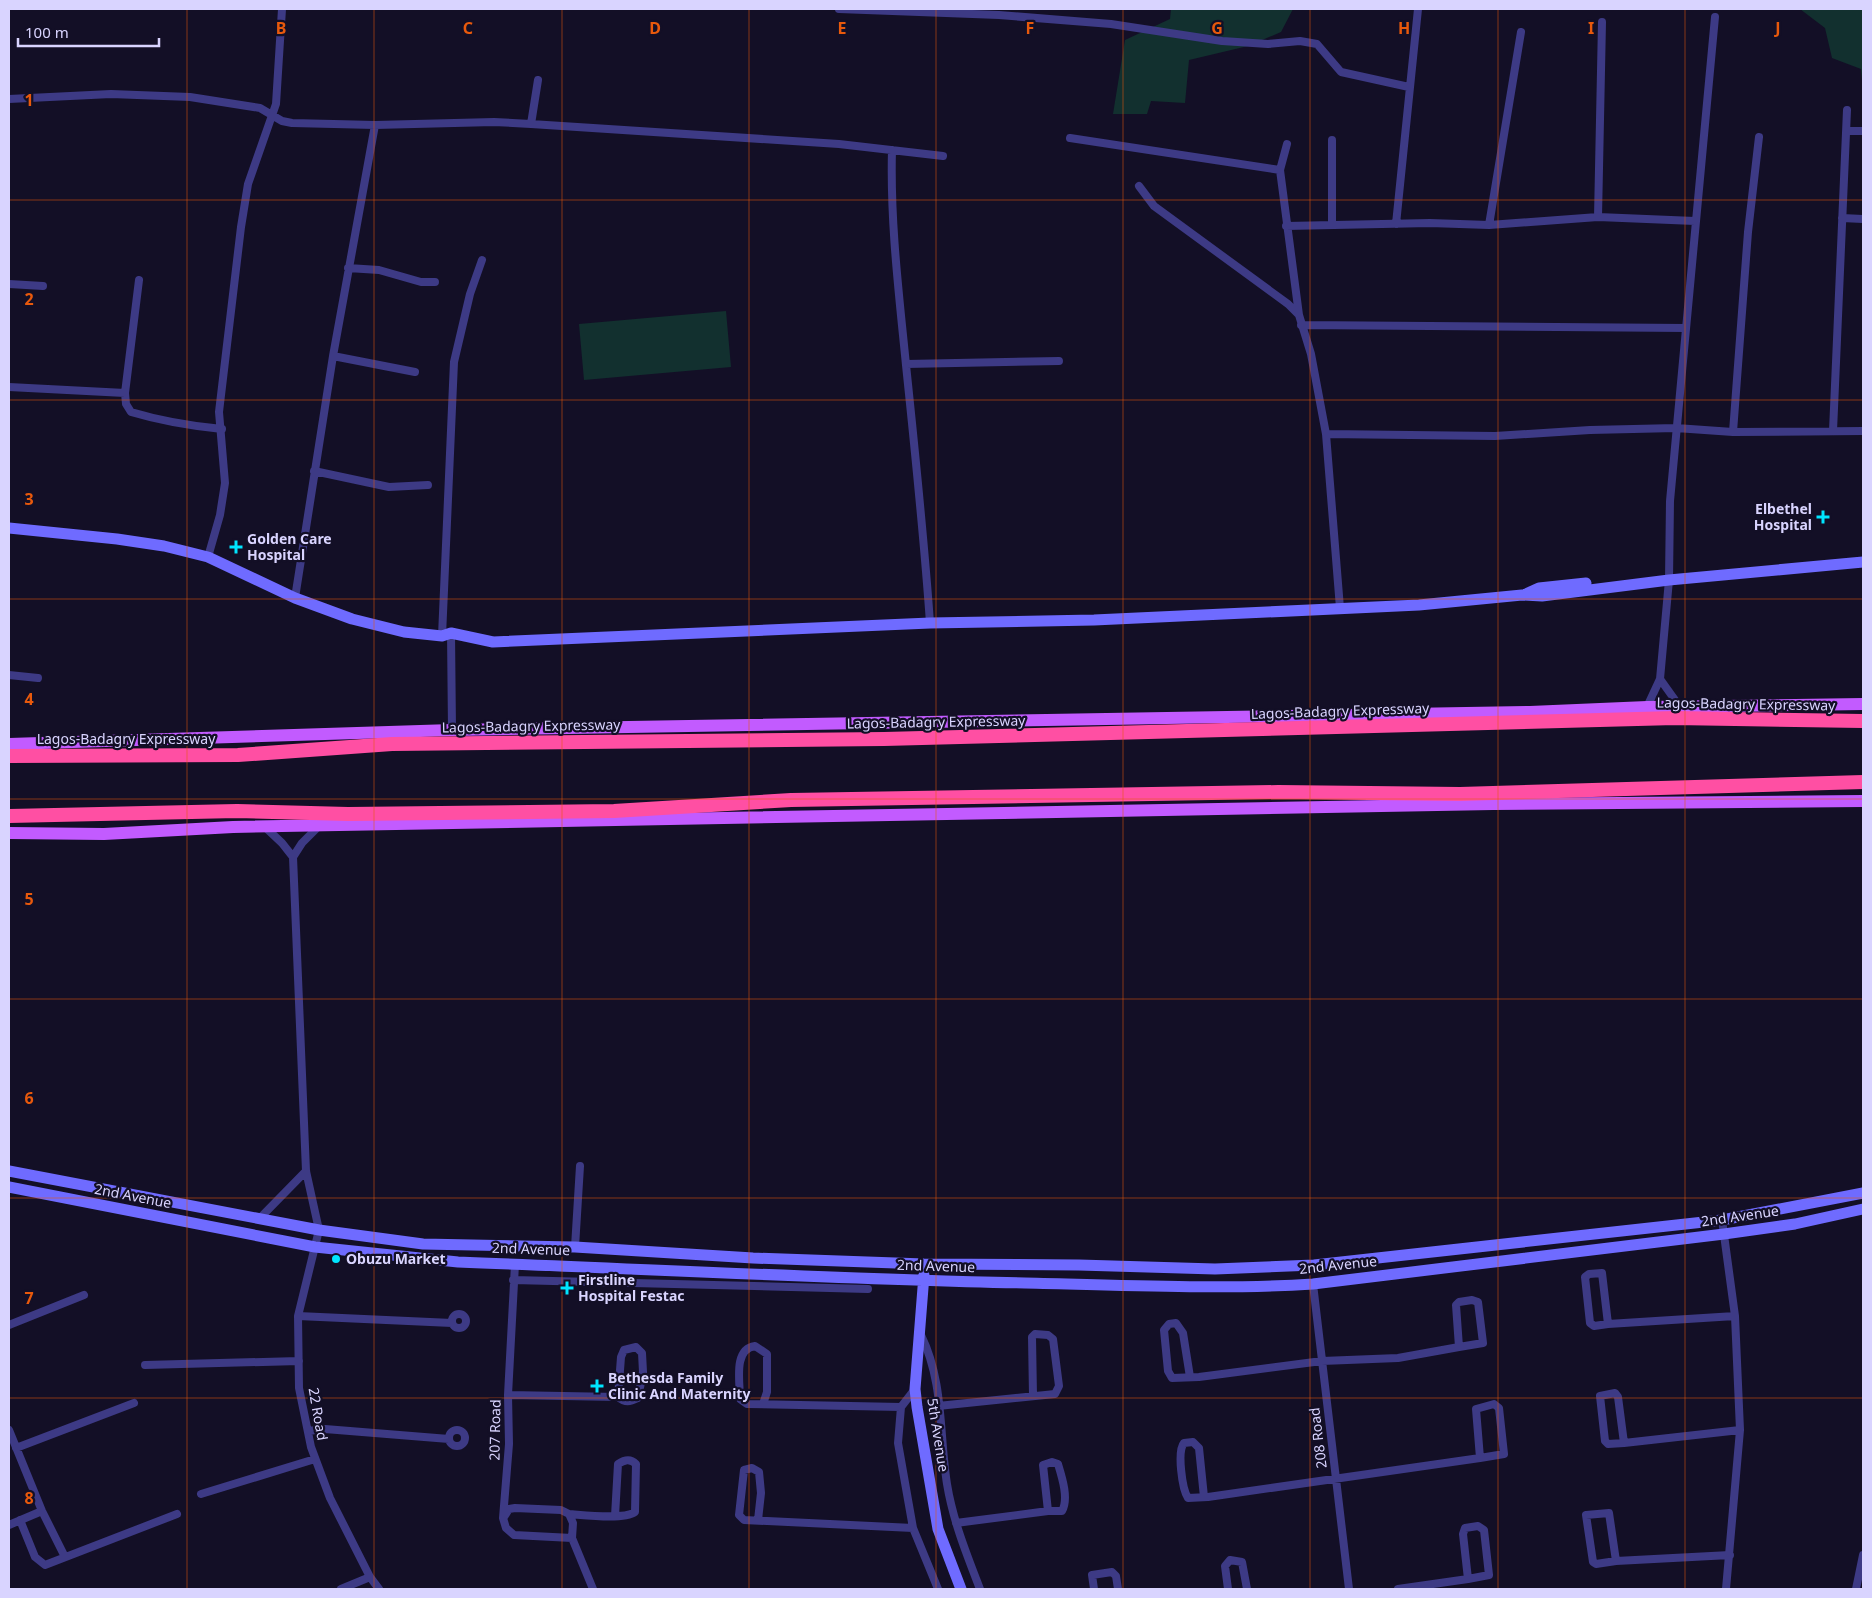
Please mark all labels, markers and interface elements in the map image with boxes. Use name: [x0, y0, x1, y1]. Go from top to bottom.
scale bar: [18, 15, 159, 47]
text: B: [276, 17, 286, 39]
text: C: [463, 17, 473, 39]
text: D: [649, 17, 661, 39]
text: E: [838, 17, 847, 39]
text: F: [1026, 17, 1034, 39]
text: G: [1211, 17, 1223, 39]
text: H: [1398, 17, 1410, 39]
text: I: [1588, 17, 1594, 39]
text: J: [1773, 17, 1781, 39]
text: 100 m: [25, 22, 69, 42]
text: 1: [24, 89, 34, 111]
text: 2: [24, 288, 34, 310]
text: 3: [24, 488, 34, 510]
place label: Elbethel Hospital: [1754, 499, 1812, 534]
marker: Elbethel Hospital: [1816, 510, 1830, 524]
place label: Golden Care Hospital: [247, 529, 332, 564]
marker: Golden Care Hospital: [229, 540, 243, 554]
text: 4: [24, 688, 34, 710]
street label: Lagos-Badagry Expressway: [1657, 692, 1836, 715]
street label: Lagos-Badagry Expressway: [1250, 698, 1430, 723]
street label: Lagos-Badagry Expressway: [846, 710, 1026, 733]
street label: Lagos-Badagry Expressway: [441, 714, 621, 737]
street label: Lagos-Badagry Expressway: [37, 729, 216, 748]
text: 5: [24, 888, 34, 910]
text: 6: [24, 1087, 34, 1109]
street label: 2nd Avenue: [93, 1179, 173, 1212]
street label: 2nd Avenue: [1700, 1201, 1780, 1230]
street label: 2nd Avenue: [492, 1238, 570, 1259]
place label: Obuzu Market: [346, 1249, 446, 1268]
street label: 2nd Avenue: [1298, 1251, 1378, 1278]
marker: Obuzu Market: [330, 1253, 342, 1265]
street label: 2nd Avenue: [897, 1255, 975, 1276]
place label: Firstline Hospital Festac: [578, 1270, 685, 1305]
marker: Firstline Hospital Festac: [560, 1281, 574, 1295]
text: 7: [24, 1287, 34, 1309]
place label: Bethesda Family Clinic And Maternity: [608, 1368, 750, 1403]
marker: Bethesda Family Clinic And Maternity: [590, 1379, 604, 1393]
street label: 22 Road: [305, 1386, 332, 1442]
street label: 5th Avenue: [923, 1397, 954, 1473]
street label: 207 Road: [484, 1399, 505, 1461]
street label: 208 Road: [1304, 1406, 1331, 1470]
text: 8: [24, 1487, 34, 1509]

